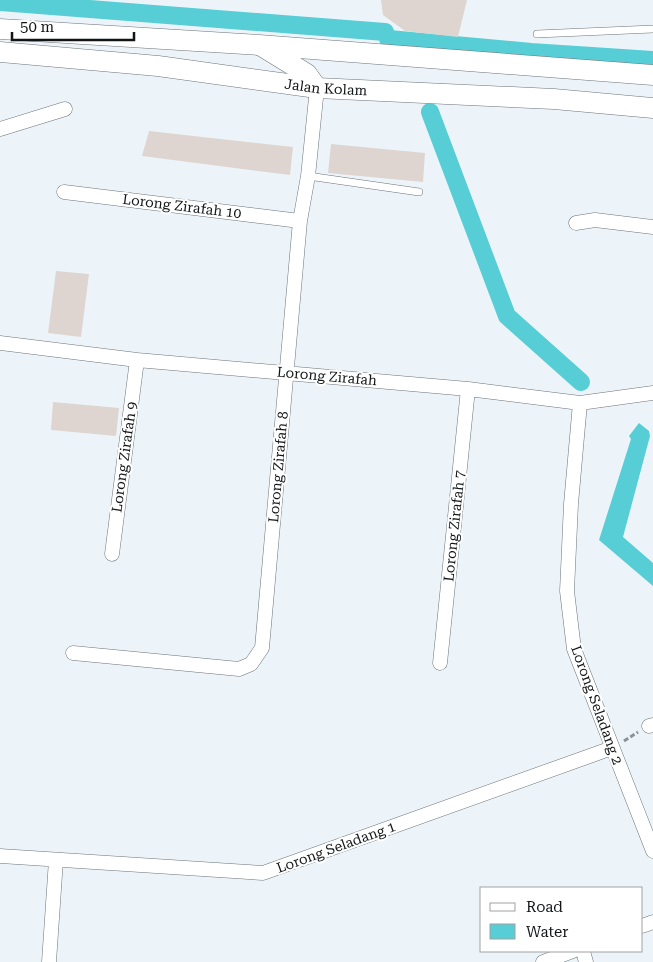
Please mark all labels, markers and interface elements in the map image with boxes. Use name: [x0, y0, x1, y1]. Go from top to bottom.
scale bar: [12, 10, 135, 42]
text: 50 m: [20, 18, 55, 36]
street label: Jalan Kolam: [284, 76, 368, 98]
street label: Lorong Zirafah 10: [122, 191, 242, 221]
street label: Lorong Zirafah: [276, 364, 378, 388]
street label: Lorong Zirafah 9: [108, 400, 140, 513]
street label: Lorong Zirafah 8: [265, 411, 291, 523]
street label: Lorong Zirafah 7: [440, 469, 468, 582]
street label: Lorong Seladang 2: [568, 643, 626, 767]
street label: Lorong Seladang 1: [274, 818, 398, 876]
legend: [480, 887, 643, 952]
text: Road: [526, 898, 563, 916]
text: Water: [526, 923, 568, 941]

